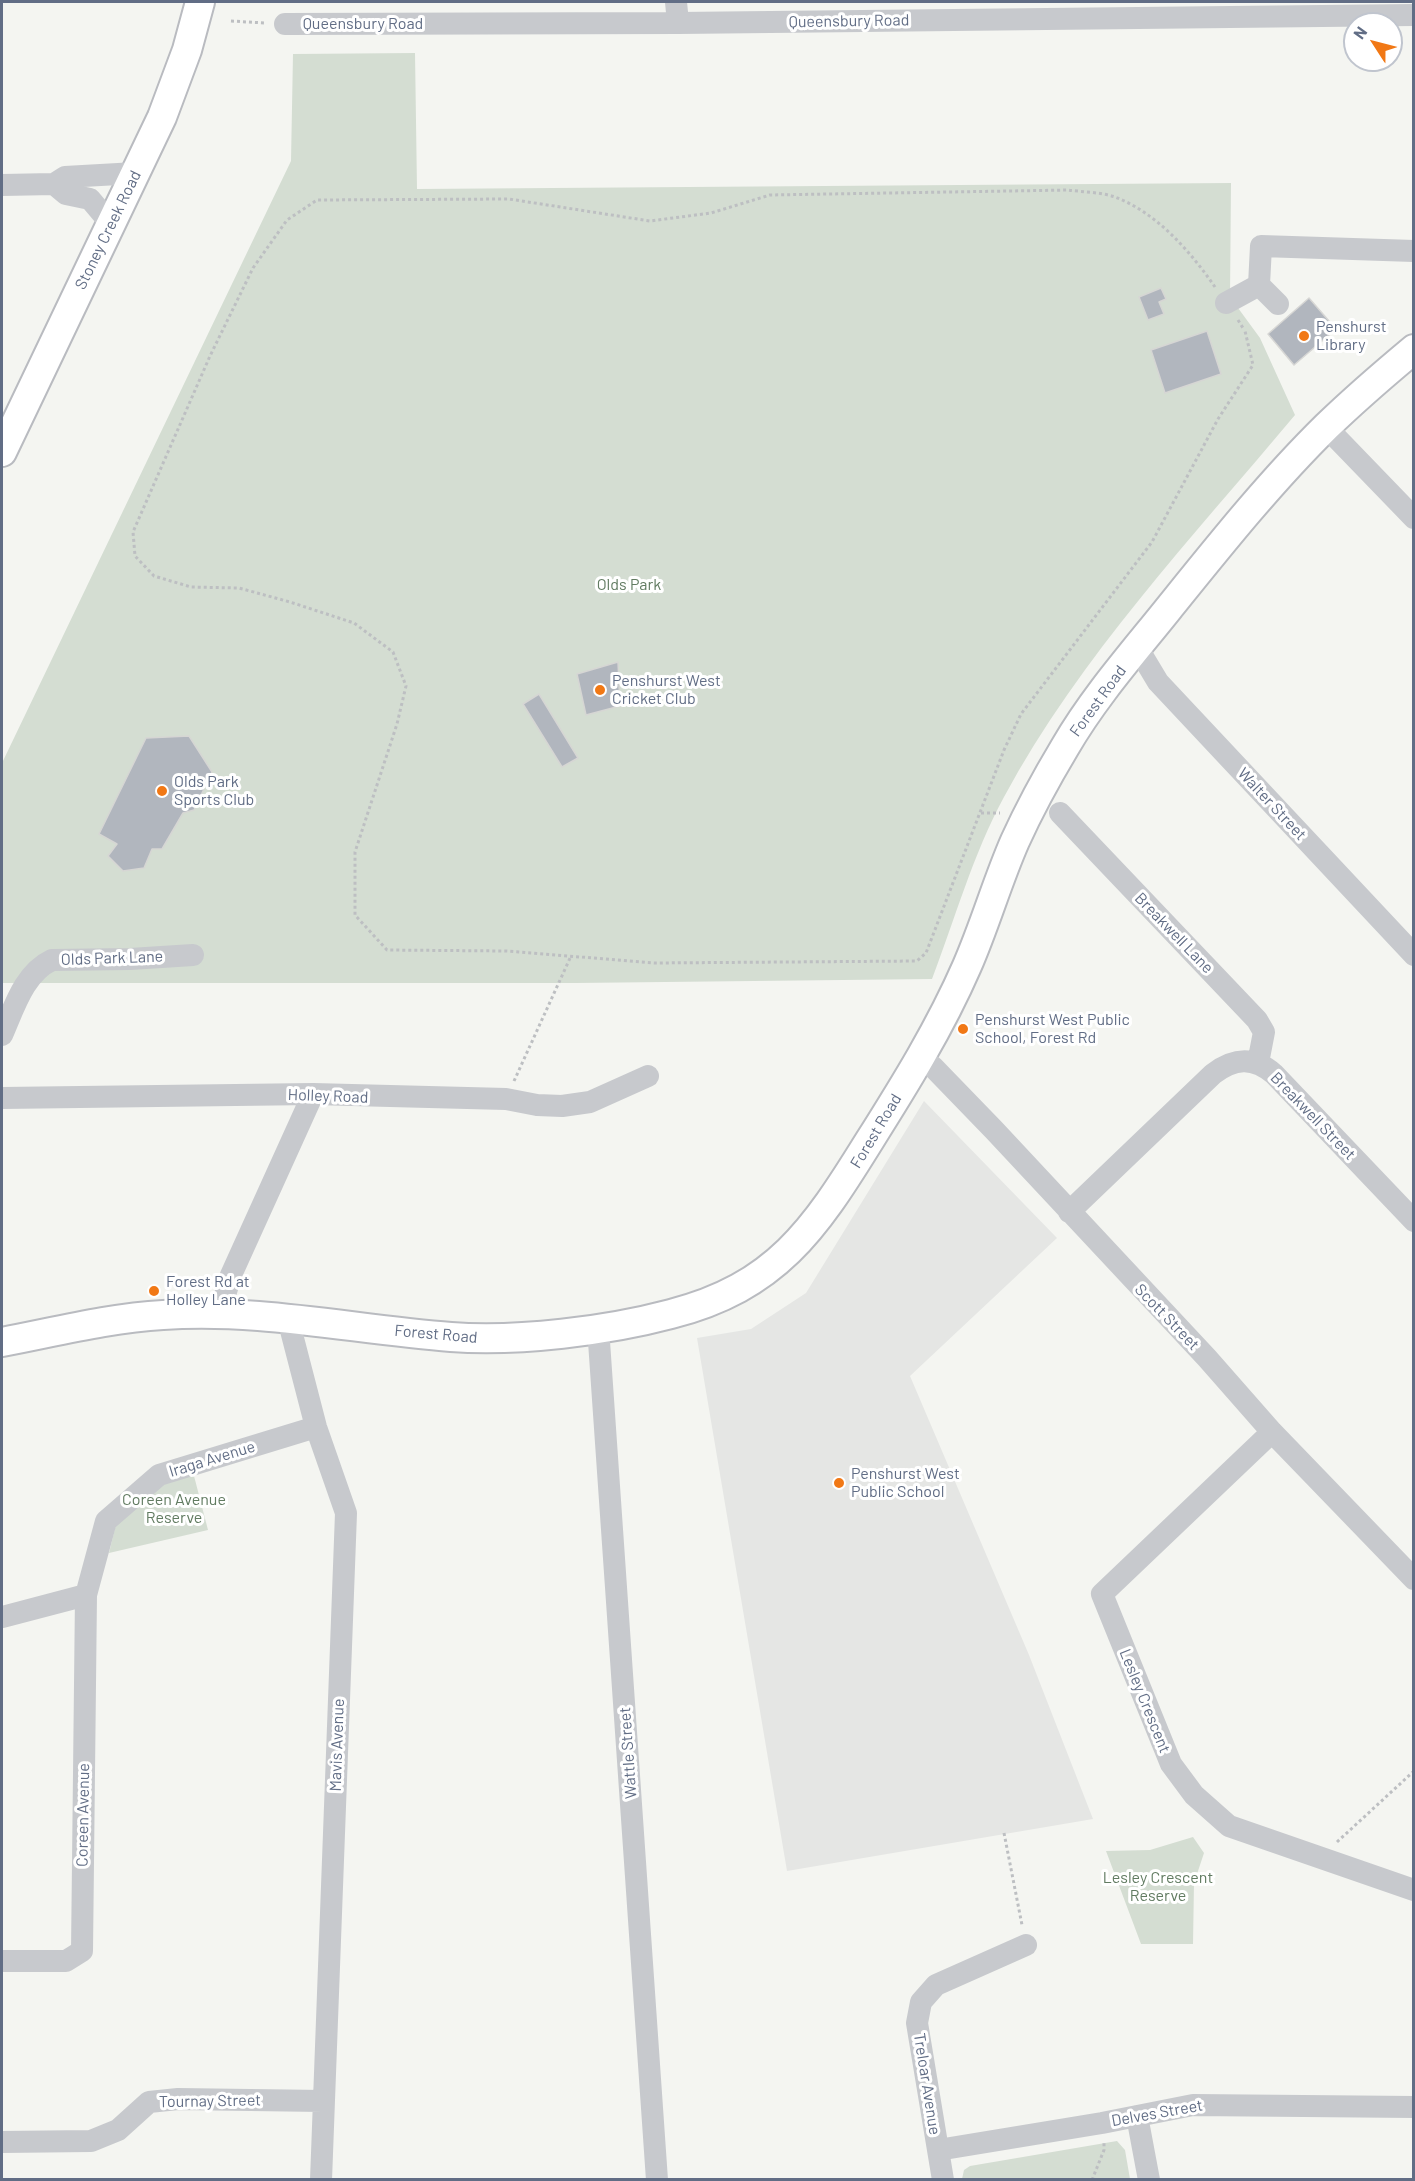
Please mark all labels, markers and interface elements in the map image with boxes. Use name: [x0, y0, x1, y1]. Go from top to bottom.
street label: Queensbury Road: [788, 10, 910, 32]
north arrow: [1343, 12, 1403, 72]
street label: Queensbury Road: [303, 14, 423, 34]
text: N: [1349, 22, 1370, 42]
street label: Stoney Creek Road: [71, 167, 145, 293]
place label: Penshurst Library: [1316, 317, 1387, 355]
marker: Penshurst Library: [1297, 329, 1311, 343]
park label: Olds Park: [597, 575, 661, 595]
street label: Forest Road: [1066, 662, 1130, 740]
place label: Penshurst West Cricket Club: [612, 671, 721, 709]
marker: Penshurst West Cricket Club: [593, 683, 607, 697]
street label: Walter Street: [1234, 764, 1310, 844]
place label: Olds Park Sports Club: [174, 772, 254, 810]
marker: Olds Park Sports Club: [155, 784, 169, 798]
street label: Breakwell Lane: [1131, 889, 1217, 977]
street label: Olds Park Lane: [61, 947, 163, 969]
place label: Penshurst West Public School, Forest Rd: [975, 1010, 1130, 1048]
marker: Penshurst West Public School, Forest Rd: [956, 1022, 970, 1036]
street label: Breakwell Street: [1266, 1068, 1360, 1164]
street label: Holley Road: [287, 1085, 369, 1107]
street label: Forest Road: [846, 1090, 906, 1172]
place label: Forest Rd at Holley Lane: [166, 1272, 250, 1310]
street label: Scott Street: [1131, 1280, 1203, 1354]
marker: Forest Rd at Holley Lane: [147, 1284, 161, 1298]
street label: Forest Road: [394, 1321, 478, 1347]
street label: Iraga Avenue: [167, 1437, 257, 1481]
place label: Penshurst West Public School: [851, 1464, 960, 1502]
marker: Penshurst West Public School: [832, 1476, 846, 1490]
park label: Coreen Avenue Reserve: [122, 1490, 226, 1528]
street label: Lesley Crescent: [1115, 1646, 1175, 1756]
street label: Mavis Avenue: [326, 1698, 348, 1792]
street label: Wattle Street: [615, 1706, 641, 1800]
street label: Coreen Avenue: [72, 1763, 94, 1867]
park label: Lesley Crescent Reserve: [1103, 1868, 1213, 1906]
street label: Treloar Avenue: [909, 2032, 945, 2136]
street label: Tournay Street: [159, 2091, 261, 2111]
street label: Delves Street: [1110, 2096, 1204, 2130]

